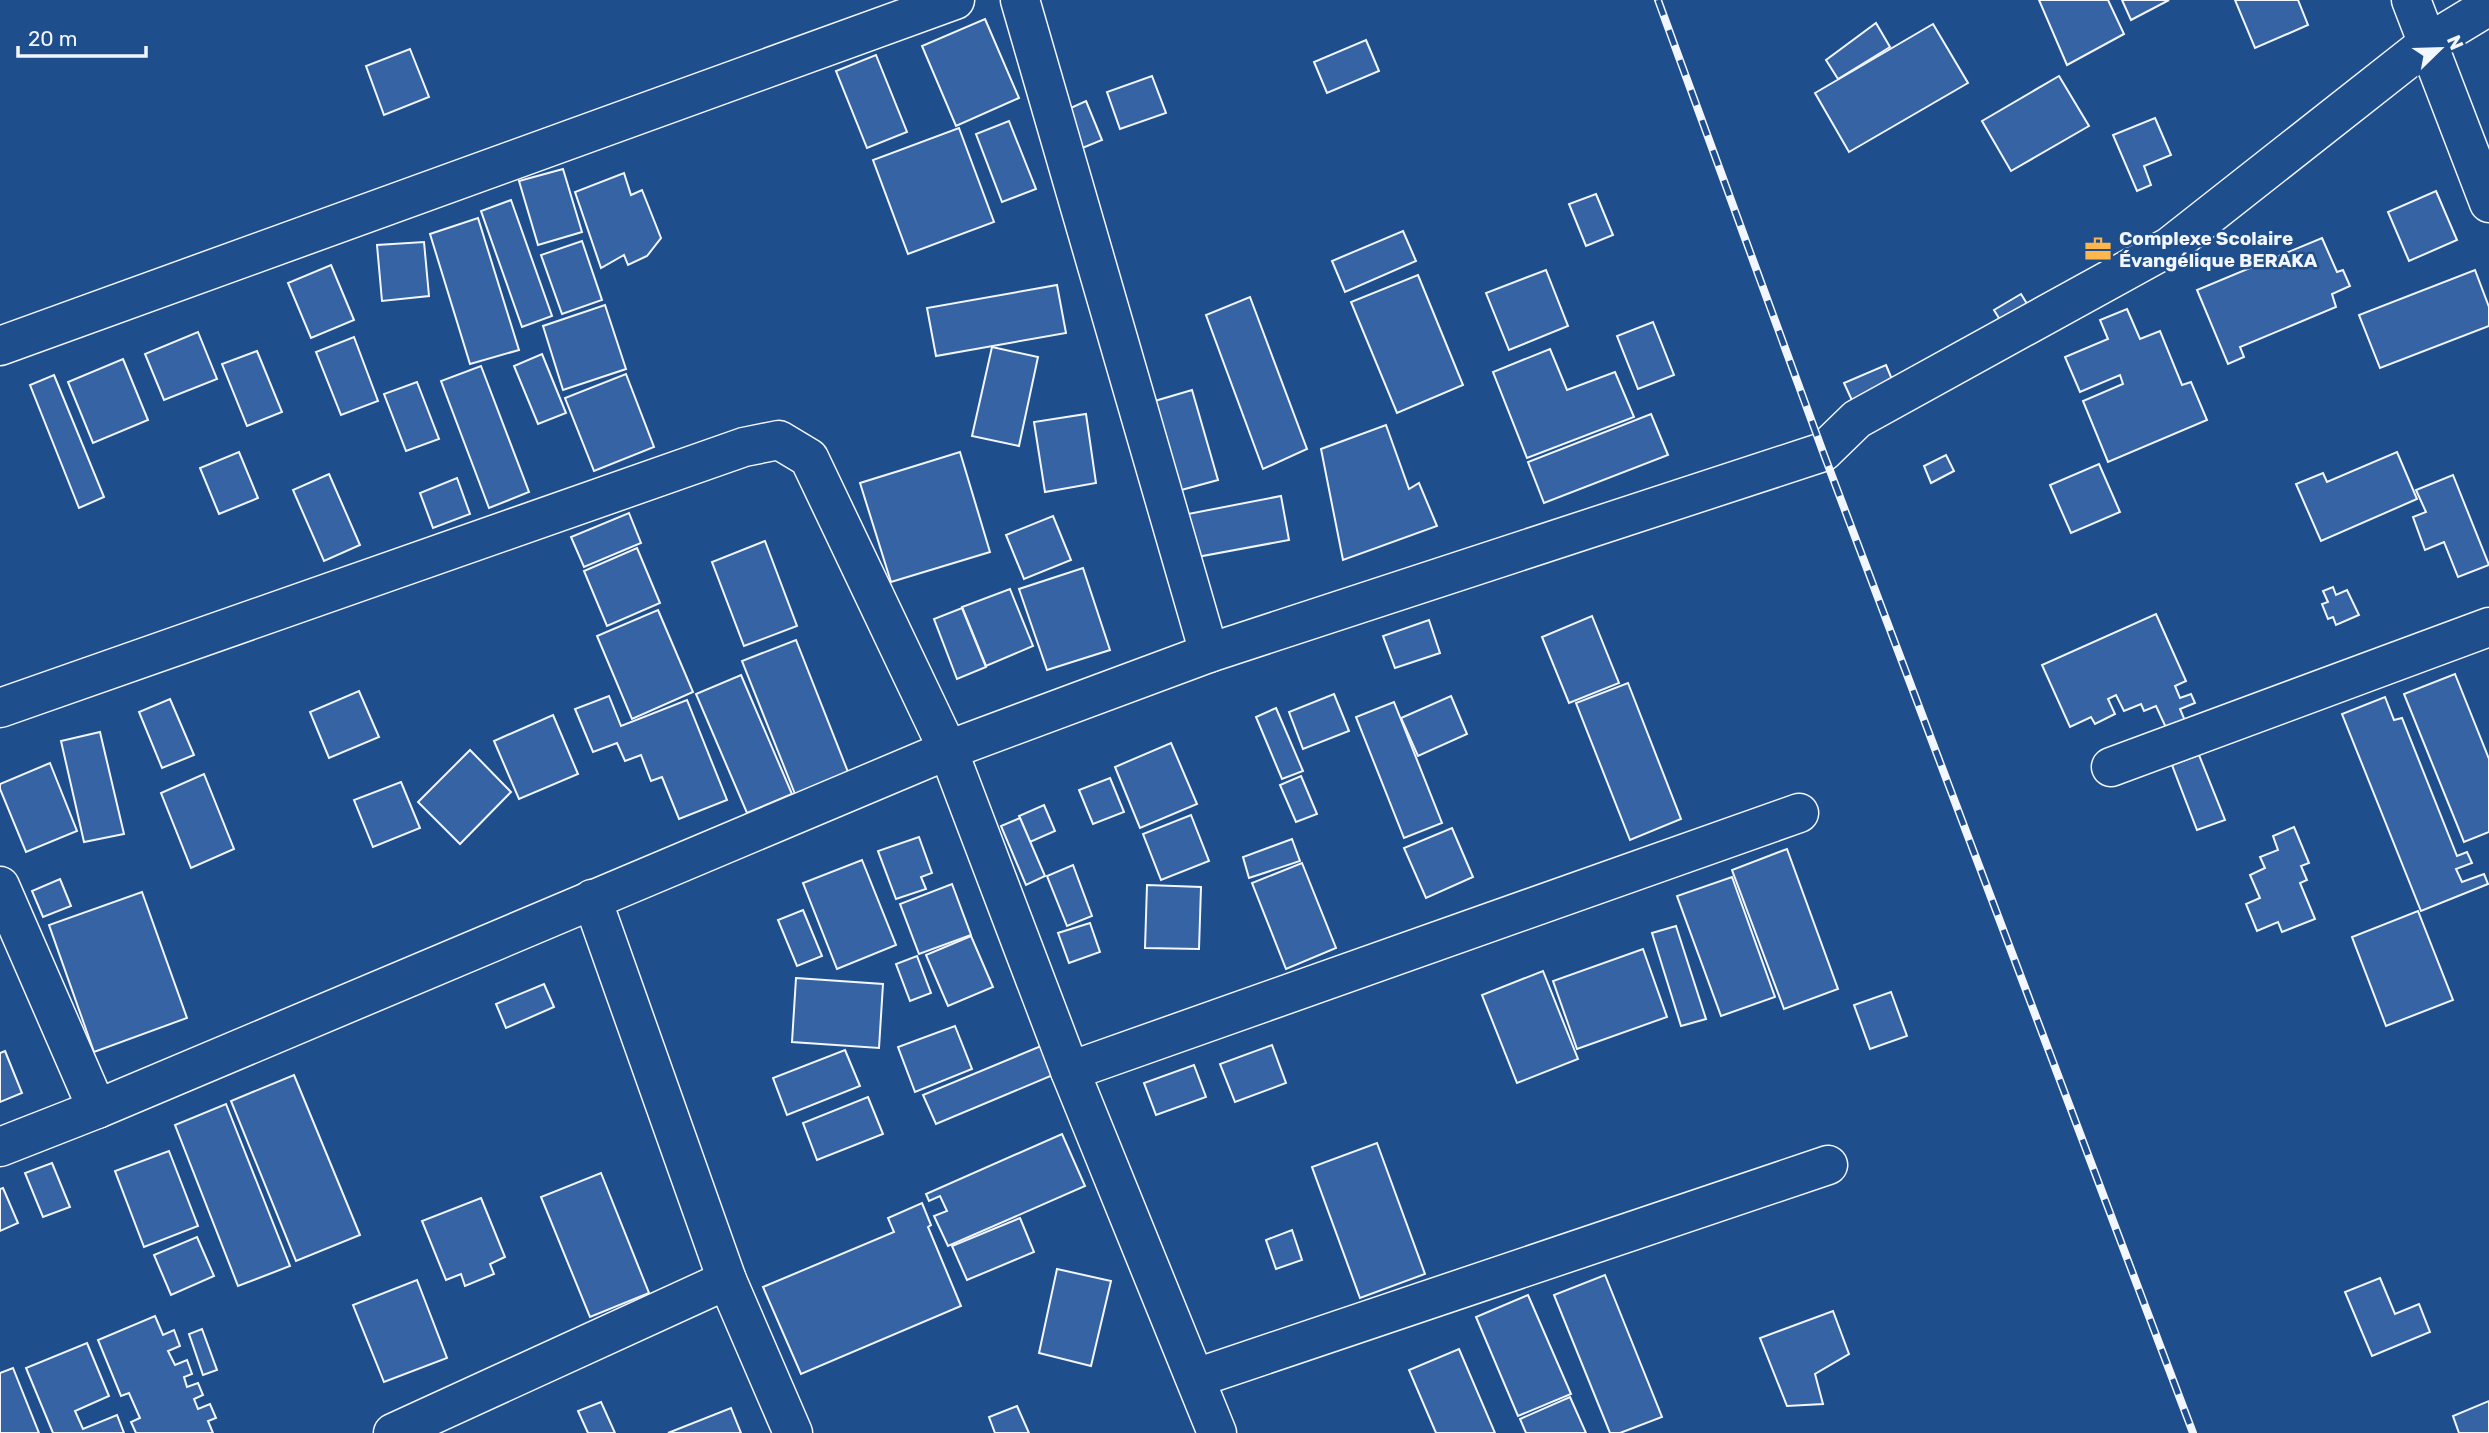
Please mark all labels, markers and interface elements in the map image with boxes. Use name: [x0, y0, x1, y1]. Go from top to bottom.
scale bar: [18, 14, 145, 58]
north arrow: [2405, 14, 2475, 84]
text: 20 m: [28, 26, 77, 51]
text: N: [2442, 32, 2468, 53]
place label: Complexe Scolaire Évangélique BERAKA: [2119, 227, 2318, 272]
office icon: Complexe Scolaire Évangélique BERAKA: [2083, 234, 2113, 264]

